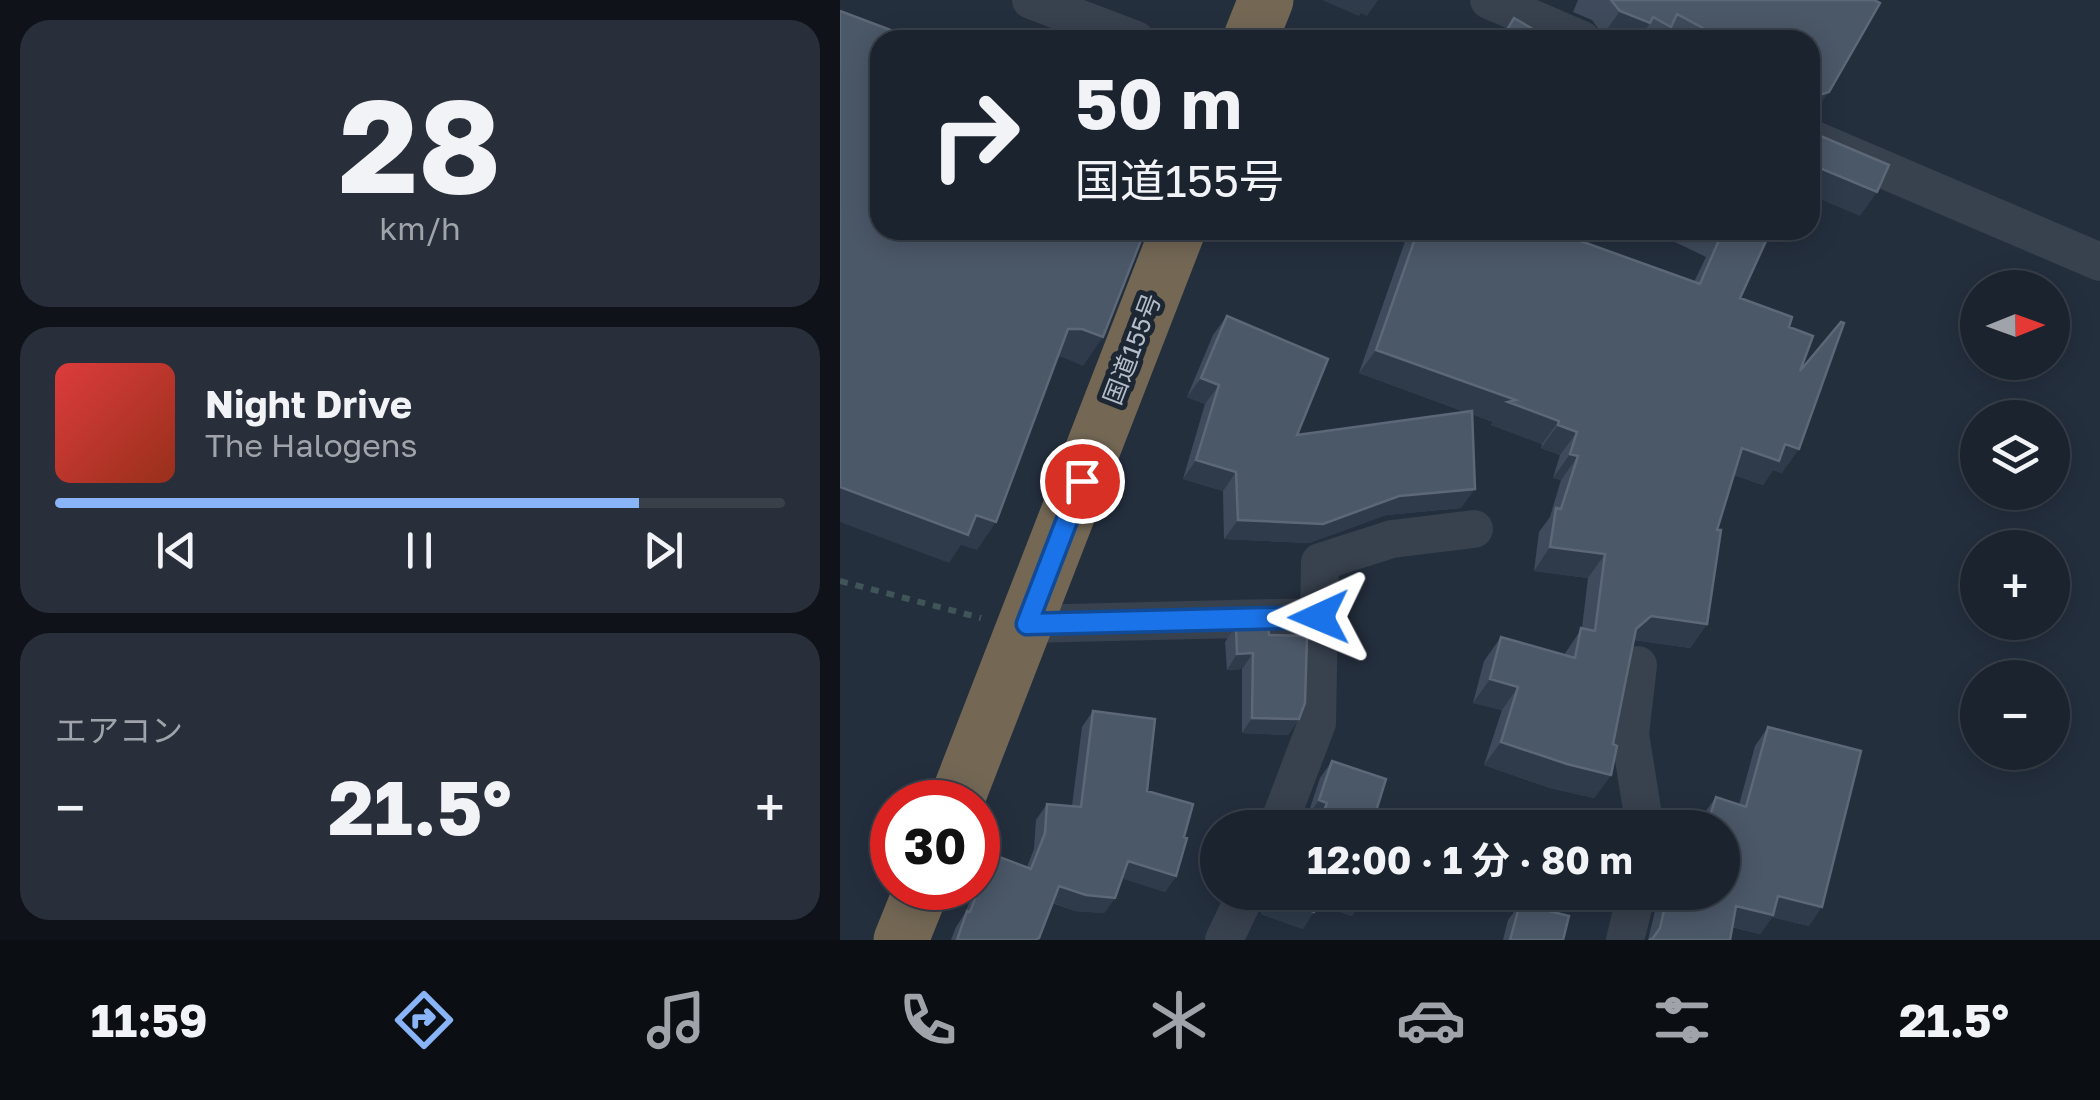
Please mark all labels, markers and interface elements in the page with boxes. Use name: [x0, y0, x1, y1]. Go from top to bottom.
text: 50 m: [1075, 60, 1242, 144]
text: 28: [339, 66, 501, 222]
icon: right: [910, 70, 1040, 200]
text: 国道155号: [1075, 153, 1284, 207]
text: km/h: [379, 209, 461, 247]
north arrow: [1960, 270, 2070, 380]
map controls: [1960, 270, 2070, 770]
street label: 国道155号: [1096, 289, 1167, 409]
text: Night Drive: [205, 381, 412, 426]
button: layers: [1960, 400, 2070, 510]
text: The Halogens: [205, 426, 417, 464]
pin: [1040, 439, 1125, 524]
icon: arrive: [1055, 454, 1110, 509]
icon: previous: [149, 523, 204, 578]
icon: pause: [392, 523, 447, 578]
icon: next: [636, 523, 691, 578]
button: +: [1960, 530, 2070, 640]
position arrow: [1267, 565, 1371, 669]
button: −: [1960, 660, 2070, 770]
text: エアコン: [55, 711, 183, 749]
text: 21.5°: [328, 761, 512, 852]
text: −: [55, 774, 85, 840]
text: +: [755, 774, 785, 840]
speed limit sign: 30: [870, 780, 1000, 910]
text: 12:00 · 1 分 · 80 m: [1307, 837, 1633, 882]
icon: directions: [389, 985, 459, 1055]
icon: music: [641, 985, 711, 1055]
icon: phone: [893, 985, 963, 1055]
icon: climate: [1144, 985, 1214, 1055]
icon: car: [1396, 985, 1466, 1055]
icon: filters: [1647, 985, 1717, 1055]
text: 11:59: [91, 993, 208, 1047]
text: 21.5°: [1899, 993, 2009, 1047]

